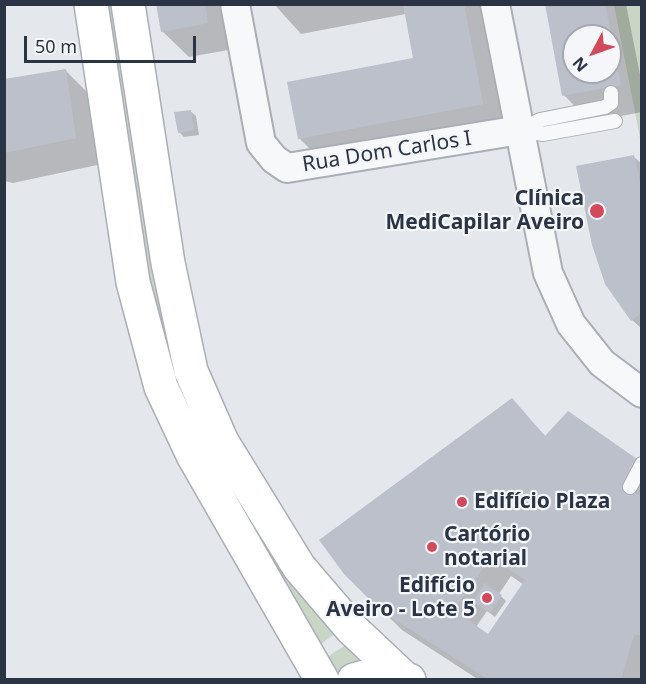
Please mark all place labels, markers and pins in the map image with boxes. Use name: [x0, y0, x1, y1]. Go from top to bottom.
place label: Clínica MediCapilar Aveiro: [385, 186, 584, 236]
marker: Clínica MediCapilar Aveiro: [588, 202, 606, 220]
place label: Edifício Plaza: [474, 489, 610, 515]
marker: Edifício Plaza: [455, 495, 469, 509]
place label: Cartório notarial: [444, 522, 530, 572]
marker: Cartório notarial: [425, 540, 439, 554]
place label: Edifício Aveiro - Lote 5: [326, 573, 475, 623]
marker: Edifício Aveiro - Lote 5: [480, 591, 494, 605]

